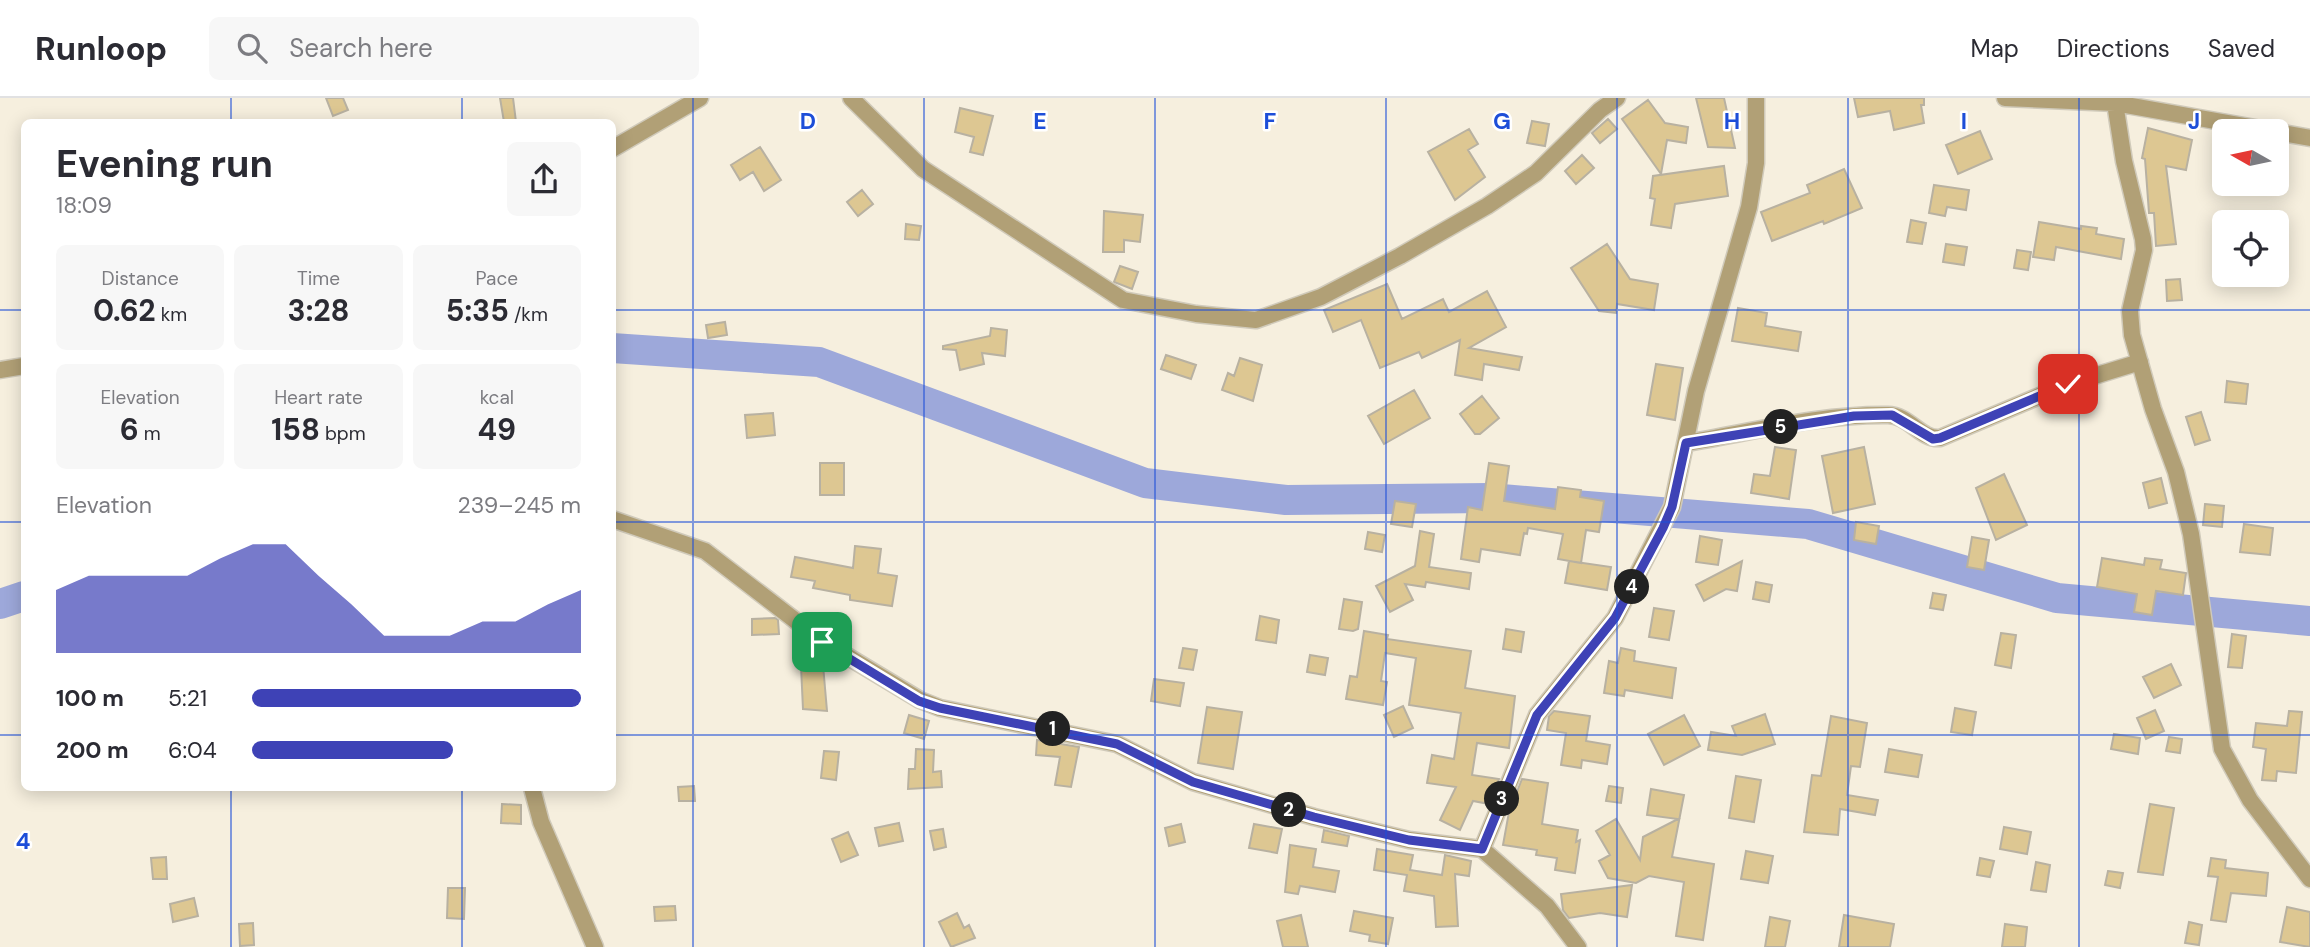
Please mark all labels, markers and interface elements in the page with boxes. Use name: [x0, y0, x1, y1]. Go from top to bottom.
search box: [209, 17, 699, 80]
text: Runloop: [35, 27, 167, 70]
icon: search: [233, 29, 271, 67]
text: Search here: [289, 31, 433, 65]
text: Map: [1971, 33, 2019, 64]
text: Directions: [2057, 33, 2170, 64]
text: Saved: [2208, 33, 2275, 64]
text: D: [800, 106, 816, 136]
text: E: [1033, 106, 1047, 136]
text: F: [1264, 106, 1277, 136]
text: G: [1493, 106, 1511, 136]
text: H: [1724, 106, 1740, 136]
text: I: [1961, 106, 1967, 136]
text: J: [2188, 106, 2200, 136]
north arrow: [2212, 119, 2289, 196]
map controls: [2212, 119, 2289, 287]
text: Evening run: [56, 139, 273, 189]
button: share: [507, 142, 581, 216]
text: 18:09: [56, 190, 112, 220]
button: locate: [2212, 210, 2289, 287]
text: Distance: [102, 266, 179, 291]
text: Time: [297, 266, 340, 291]
text: Pace: [476, 266, 518, 291]
text: 0.62: [93, 291, 156, 330]
text: 3:28: [288, 291, 349, 330]
text: 5:35: [446, 291, 509, 330]
text: km: [156, 302, 187, 327]
text: /km: [509, 302, 548, 327]
pin: [2038, 354, 2098, 414]
icon: check: [2049, 365, 2087, 403]
text: Elevation: [101, 385, 180, 410]
text: Heart rate: [274, 385, 363, 410]
text: kcal: [480, 385, 514, 410]
text: 6: [120, 410, 139, 449]
text: 158: [271, 410, 320, 449]
text: 49: [478, 410, 516, 449]
pin: 5: [1764, 410, 1798, 444]
text: 5: [1775, 414, 1786, 439]
text: m: [139, 421, 161, 446]
text: bpm: [320, 421, 366, 446]
text: Elevation: [56, 490, 152, 520]
text: 239–245 m: [458, 490, 581, 520]
pin: 4: [1614, 570, 1650, 604]
text: 4: [1625, 574, 1638, 599]
pin: [792, 612, 852, 672]
icon: arrive: [803, 623, 841, 661]
text: 100 m: [56, 683, 124, 713]
text: 5:21: [168, 683, 207, 713]
pin: 1: [1036, 712, 1070, 746]
text: 1: [1049, 716, 1056, 741]
text: 200 m: [56, 735, 129, 765]
text: 6:04: [168, 735, 217, 765]
pin: 3: [1484, 782, 1520, 816]
text: 3: [1496, 786, 1507, 811]
pin: 2: [1272, 792, 1306, 828]
text: 2: [1283, 797, 1294, 822]
text: 4: [16, 826, 31, 856]

